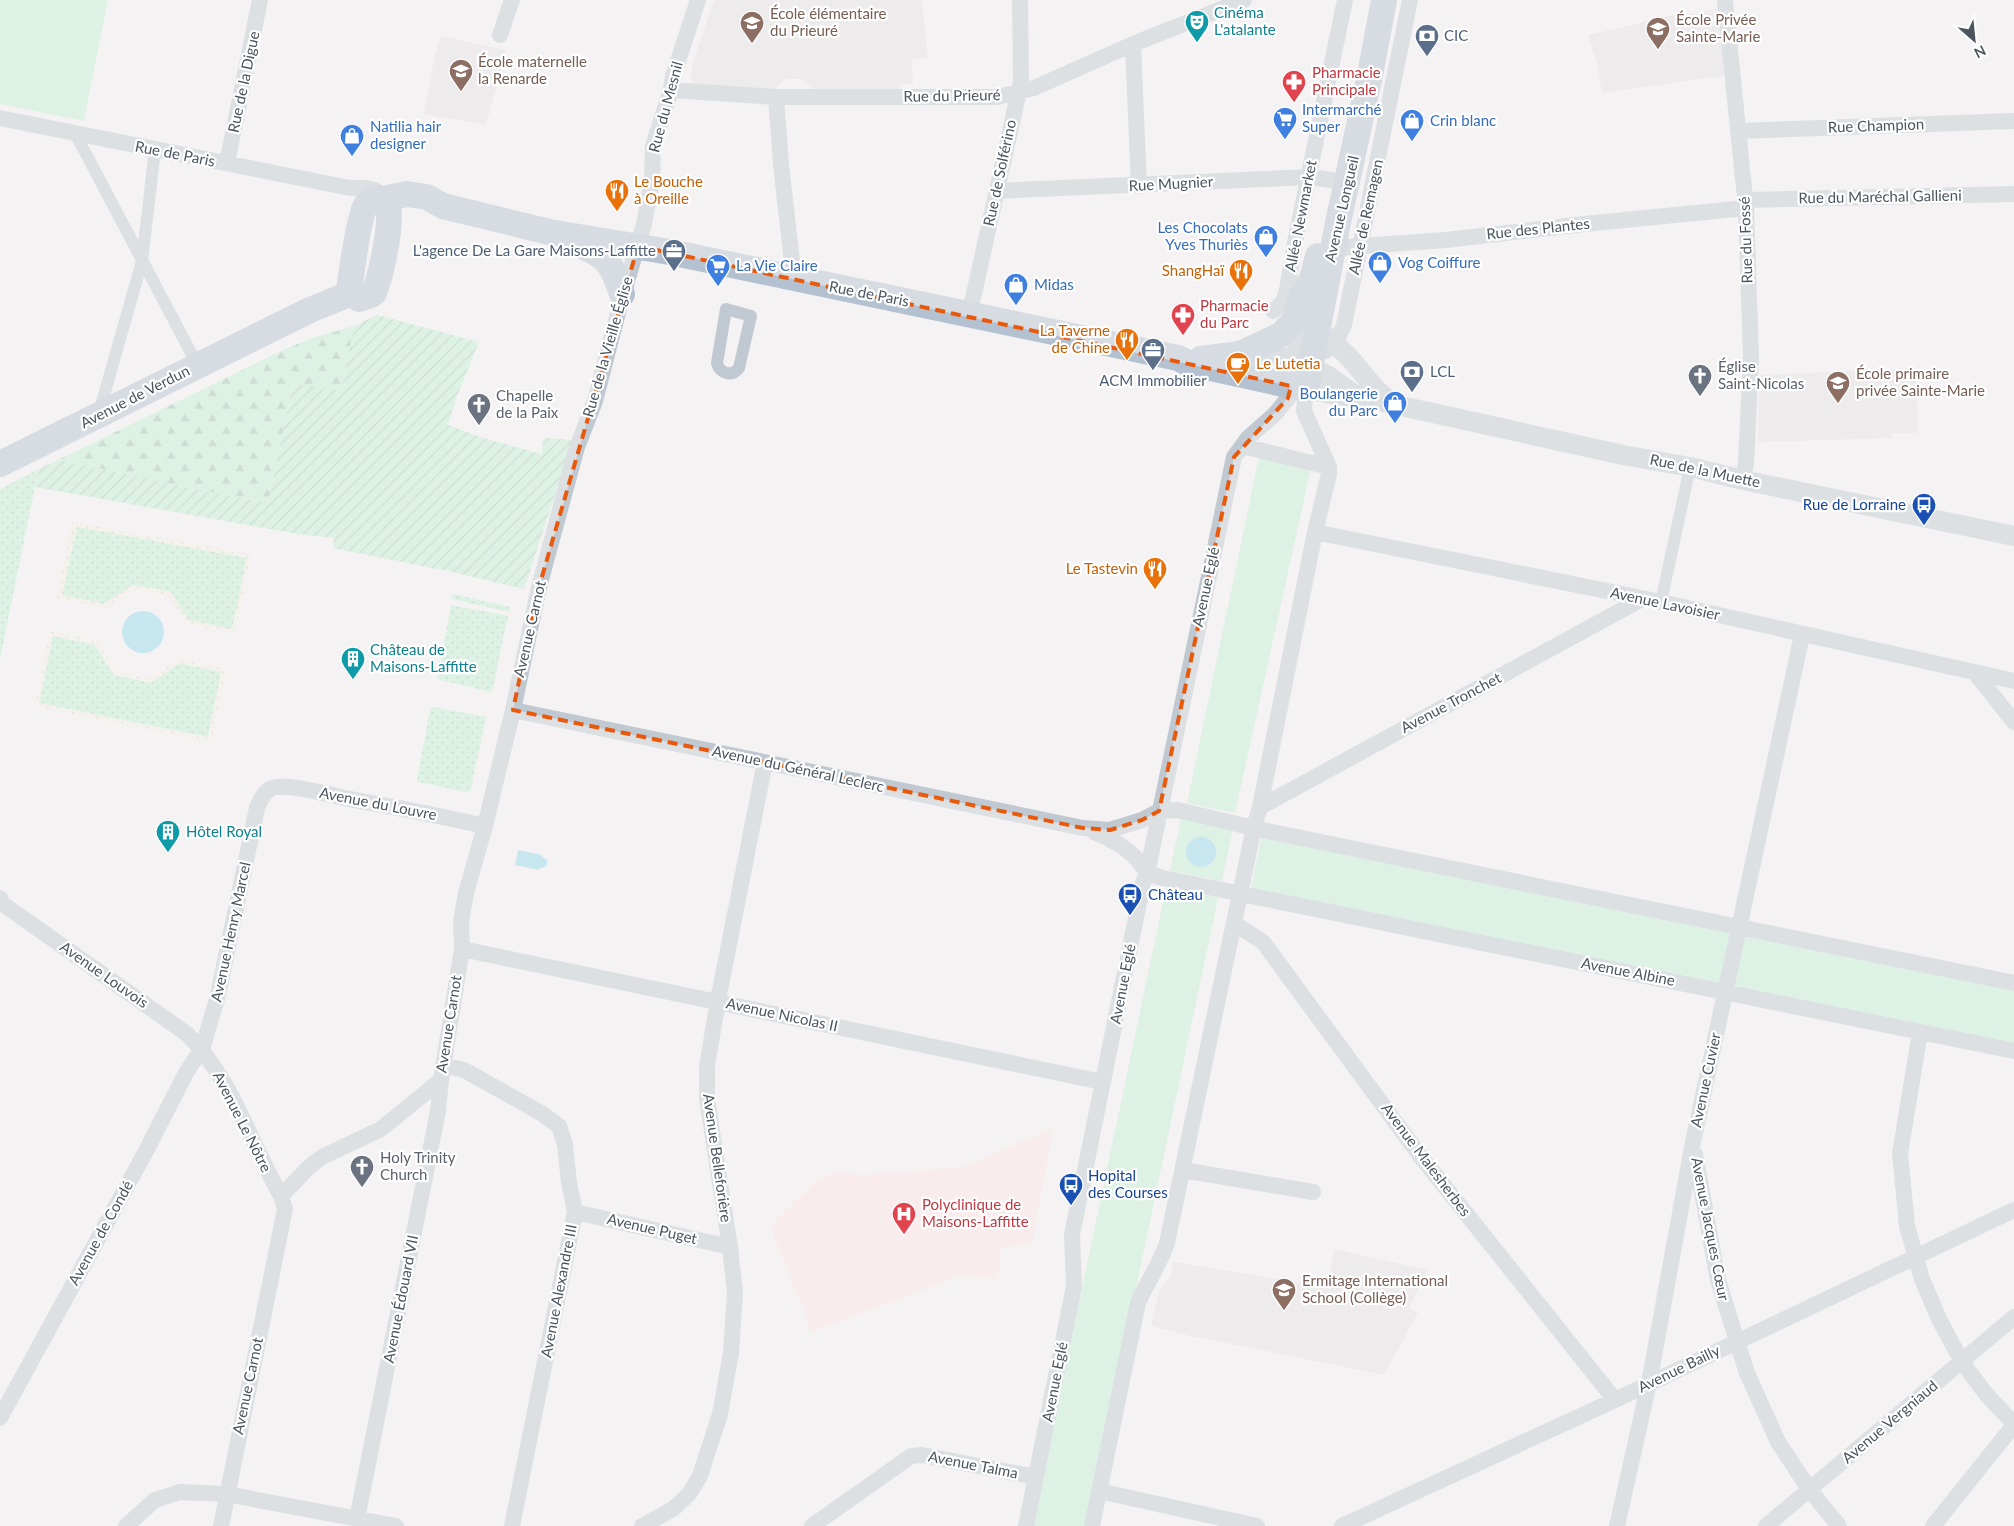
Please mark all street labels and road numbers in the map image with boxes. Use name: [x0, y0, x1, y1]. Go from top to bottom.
street label: Rue de la Digue: [223, 29, 263, 134]
street label: Rue du Mesnil: [644, 59, 686, 154]
street label: Rue du Prieuré: [903, 85, 1001, 105]
street label: Rue Champion: [1828, 114, 1924, 136]
street label: Rue de Solférino: [979, 118, 1019, 228]
street label: Rue de Paris: [134, 136, 217, 170]
street label: Avenue Longueil: [1320, 154, 1362, 264]
street label: Allée de Remagen: [1344, 157, 1386, 276]
street label: Allée Newmarket: [1280, 158, 1320, 273]
street label: Rue Mugnier: [1128, 172, 1214, 194]
street label: Rue du Maréchal Gallieni: [1798, 186, 1962, 206]
street label: Rue du Fossé: [1734, 196, 1756, 284]
street label: Rue des Plantes: [1485, 214, 1590, 242]
street label: Rue de la Vieille Église: [578, 274, 636, 419]
street label: Rue de Paris: [828, 276, 911, 310]
street label: Avenue de Verdun: [77, 361, 192, 431]
street label: Rue de la Muette: [1648, 450, 1762, 491]
street label: Avenue Eglé: [1188, 545, 1222, 628]
street label: Avenue Carnot: [509, 578, 549, 679]
street label: Avenue Lavoisier: [1609, 583, 1722, 624]
street label: Avenue Tronchet: [1397, 668, 1504, 736]
street label: Avenue du Général Leclerc: [711, 741, 886, 795]
street label: Avenue du Louvre: [318, 783, 438, 823]
street label: Avenue Henry Marcel: [206, 860, 254, 1003]
street label: Avenue Louvois: [57, 937, 152, 1011]
street label: Avenue Eglé: [1105, 942, 1139, 1025]
street label: Avenue Albine: [1580, 953, 1677, 989]
street label: Avenue Carnot: [431, 973, 465, 1074]
street label: Avenue Nicolas II: [725, 993, 840, 1035]
street label: Avenue Cuvier: [1686, 1030, 1724, 1129]
street label: Avenue Le Nôtre: [210, 1068, 276, 1175]
street label: Avenue Belleforière: [700, 1092, 736, 1223]
street label: Avenue Malesherbes: [1378, 1099, 1475, 1220]
street label: Avenue Jacques Cœur: [1688, 1156, 1734, 1302]
street label: Avenue de Condé: [64, 1177, 136, 1288]
street label: Avenue Puget: [606, 1209, 700, 1247]
street label: Avenue Alexandre III: [536, 1222, 580, 1359]
street label: Avenue Édouard VII: [379, 1233, 421, 1364]
street label: Avenue Carnot: [228, 1335, 266, 1436]
street label: Avenue Eglé: [1037, 1340, 1071, 1423]
street label: Avenue Bailly: [1635, 1340, 1723, 1396]
street label: Avenue Vergniaud: [1838, 1376, 1941, 1466]
street label: Avenue Talma: [927, 1447, 1020, 1482]

